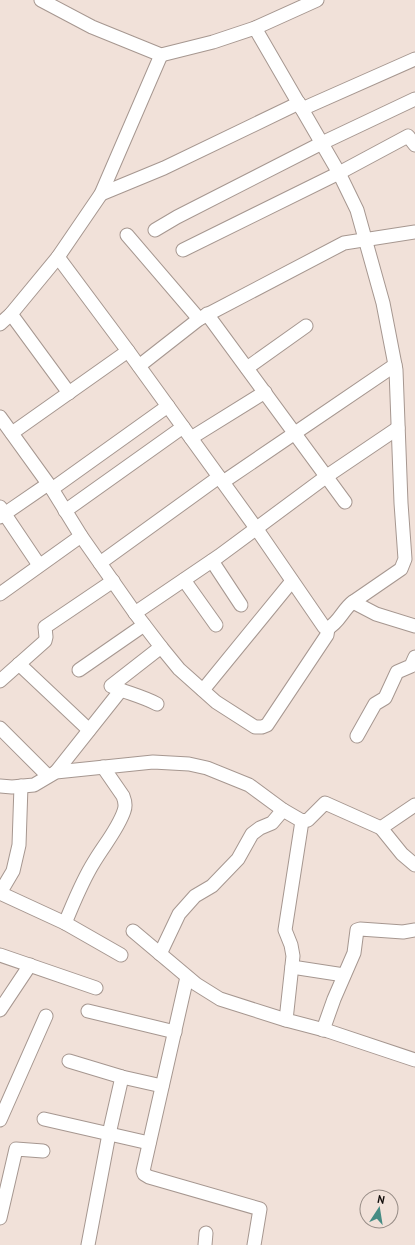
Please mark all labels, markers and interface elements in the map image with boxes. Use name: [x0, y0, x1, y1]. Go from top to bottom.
north arrow: [359, 1189, 399, 1229]
text: N: [376, 1192, 386, 1207]

